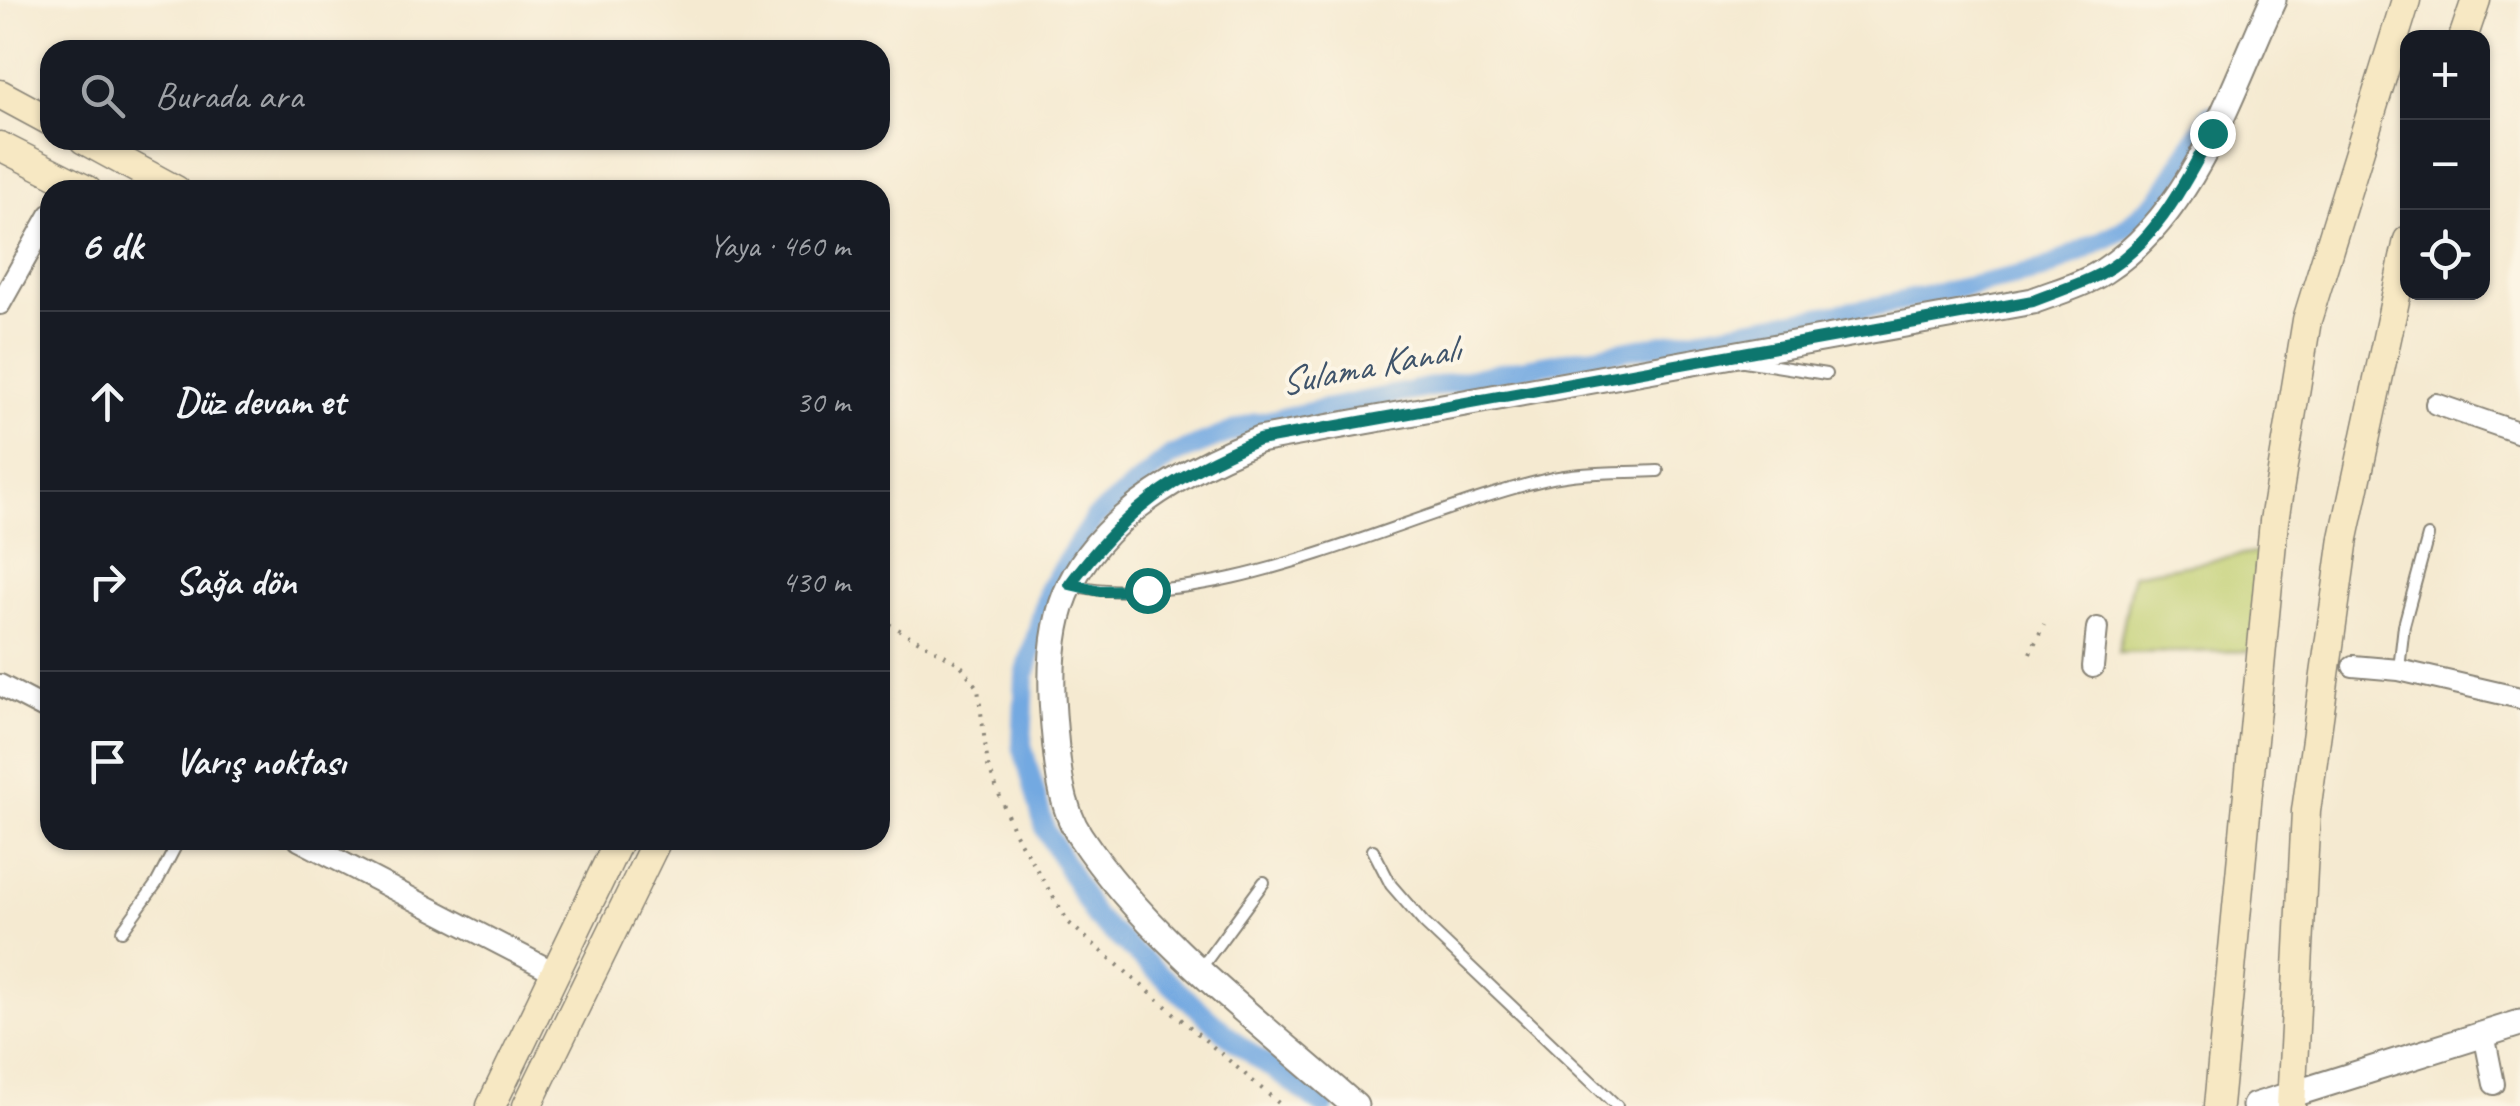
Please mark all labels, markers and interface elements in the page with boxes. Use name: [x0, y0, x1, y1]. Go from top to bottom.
map controls: [2400, 30, 2490, 300]
button: +: [2400, 30, 2490, 120]
search box: [40, 40, 890, 150]
icon: search: [75, 68, 130, 123]
text: Burada ara: [155, 72, 303, 119]
route end: [2190, 111, 2236, 157]
button: −: [2400, 120, 2490, 210]
button: locate: [2400, 210, 2490, 300]
text: 6 dk: [80, 219, 143, 272]
text: Yaya · 460 m: [709, 225, 850, 266]
water label: Sulama Kanalı: [1275, 324, 1468, 406]
icon: ahead: [80, 374, 135, 429]
text: Düz devam et: [175, 378, 345, 425]
text: 30 m: [796, 381, 850, 422]
icon: right: [80, 554, 135, 609]
text: Sağa dön: [175, 558, 296, 605]
text: 430 m: [781, 561, 850, 602]
route start: [1125, 568, 1171, 614]
icon: arrive: [80, 734, 135, 789]
text: Varış noktası: [175, 738, 346, 785]

